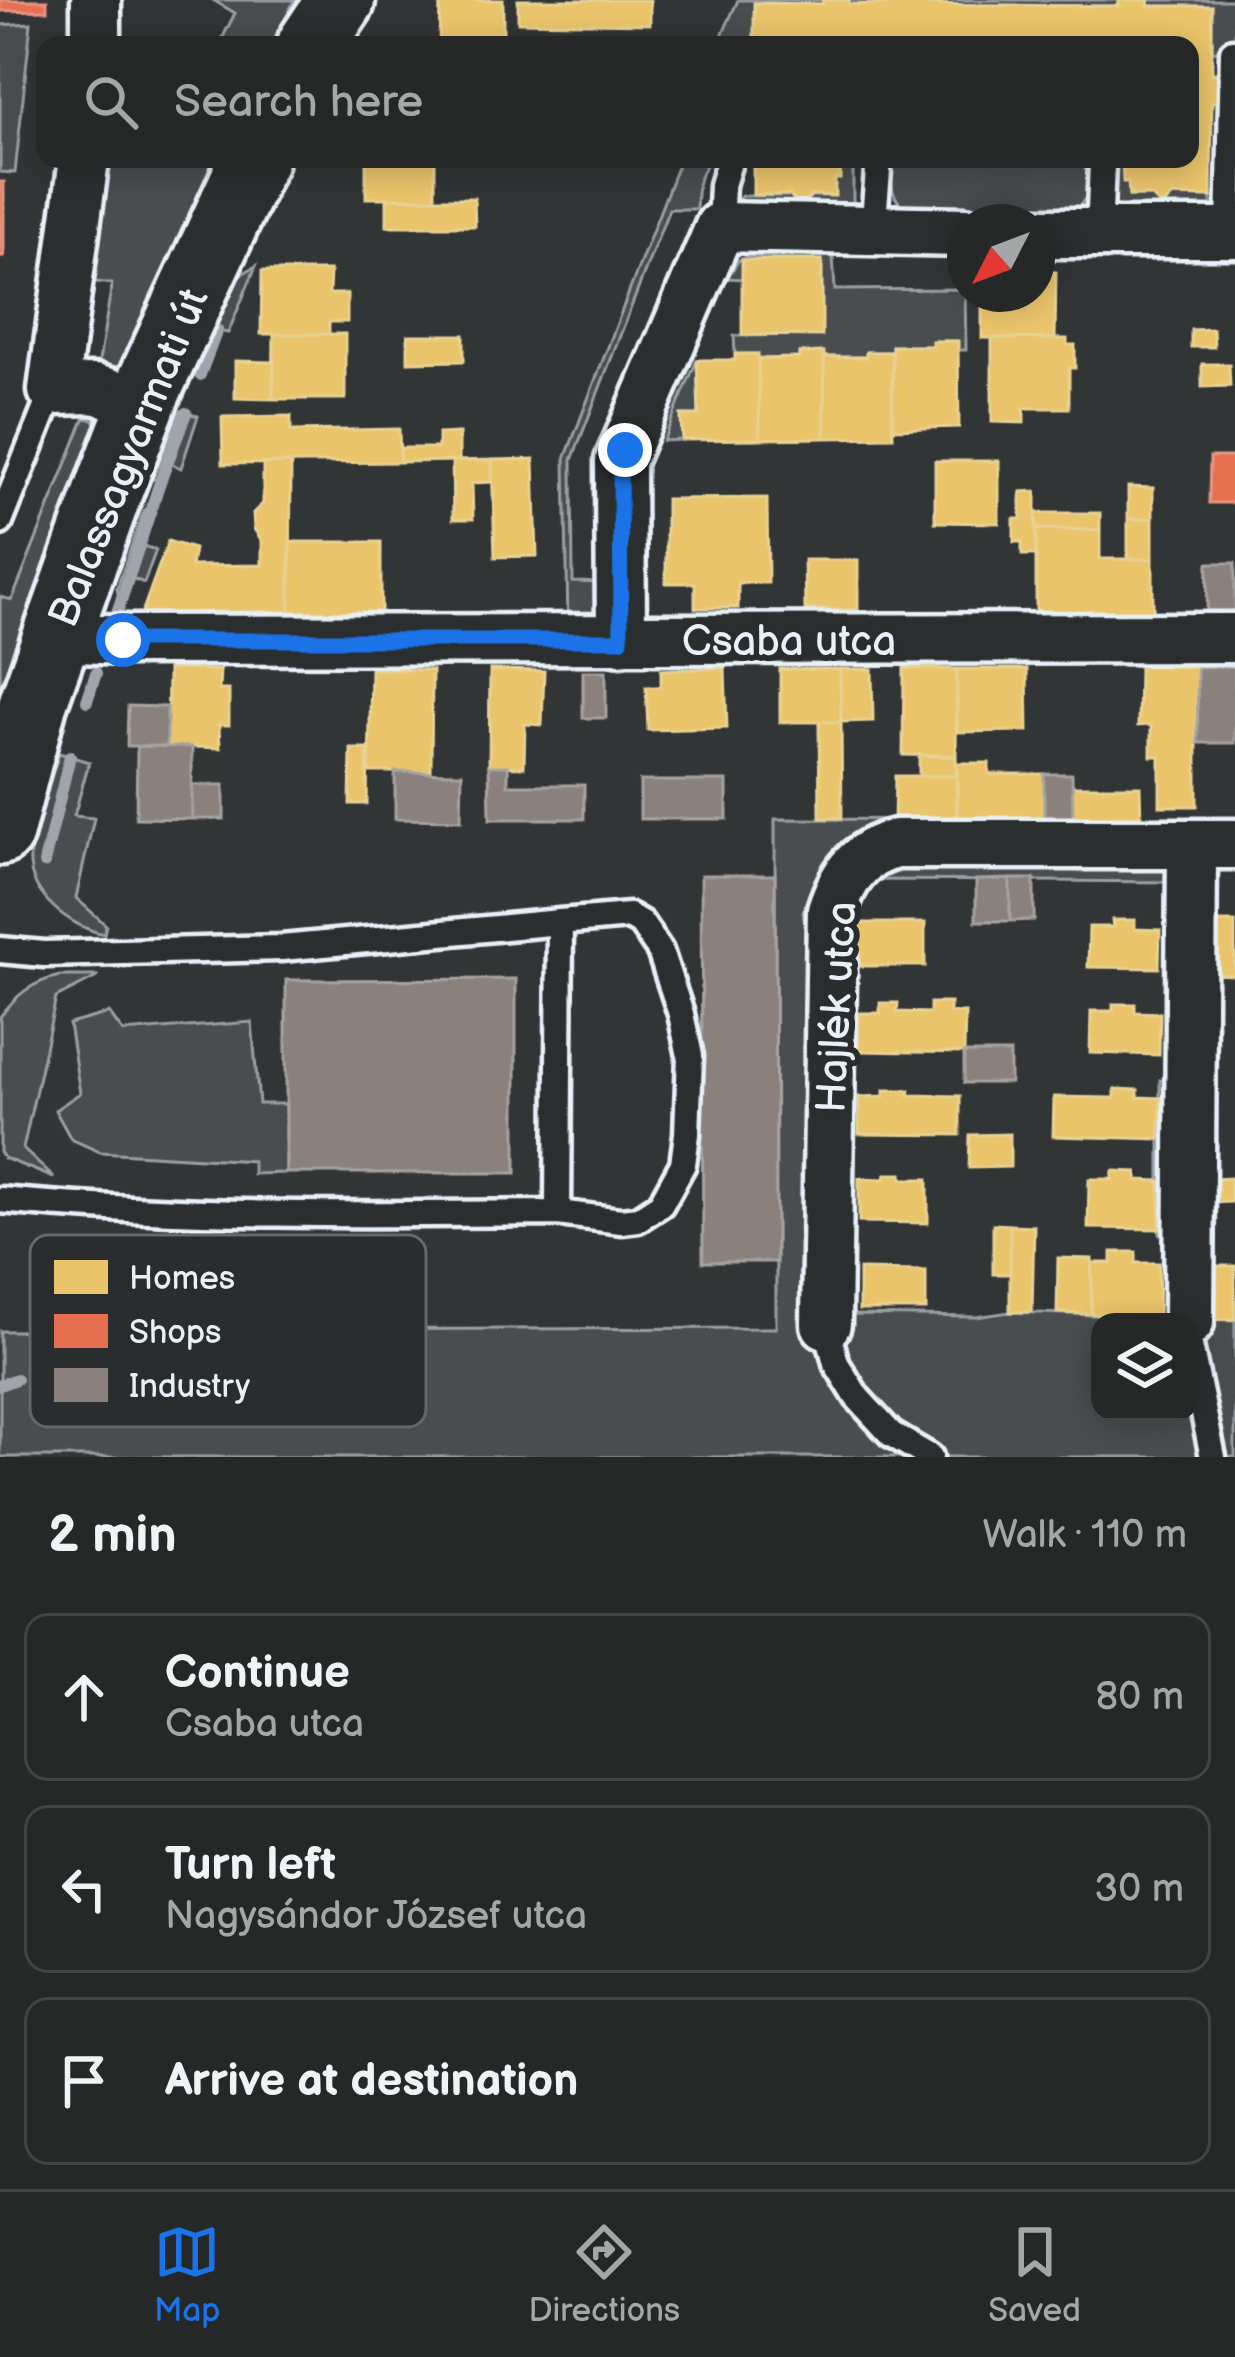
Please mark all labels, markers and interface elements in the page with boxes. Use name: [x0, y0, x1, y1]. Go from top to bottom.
search box: [36, 36, 1199, 168]
icon: search: [78, 69, 144, 135]
text: Search here: [174, 75, 423, 130]
north arrow: [947, 204, 1055, 312]
street label: Balassagyarmati út: [38, 281, 220, 635]
route end: [598, 423, 652, 477]
route start: [96, 613, 150, 667]
street label: Csaba utca: [682, 617, 896, 668]
street label: Hajlék utca: [806, 900, 869, 1114]
legend: [30, 1235, 426, 1427]
text: Homes: [129, 1259, 235, 1299]
text: Shops: [129, 1313, 221, 1353]
map controls: [1091, 1313, 1199, 1421]
button: layers: [1091, 1313, 1199, 1421]
text: Industry: [129, 1367, 250, 1407]
text: 2 min: [48, 1505, 177, 1566]
text: Walk · 110 m: [982, 1512, 1187, 1559]
text: Continue: [165, 1646, 350, 1701]
icon: ahead: [51, 1664, 117, 1730]
text: 80 m: [1096, 1674, 1184, 1721]
text: Csaba utca: [165, 1701, 364, 1748]
text: Turn left: [165, 1838, 336, 1893]
icon: left: [51, 1856, 117, 1922]
text: 30 m: [1094, 1866, 1184, 1913]
text: Nagysándor József utca: [165, 1893, 587, 1940]
icon: arrive: [51, 2048, 117, 2114]
text: Arrive at destination: [165, 2054, 578, 2109]
tab: Map: [154, 2219, 220, 2331]
tab: Directions: [529, 2219, 680, 2331]
tab: Saved: [988, 2219, 1081, 2331]

